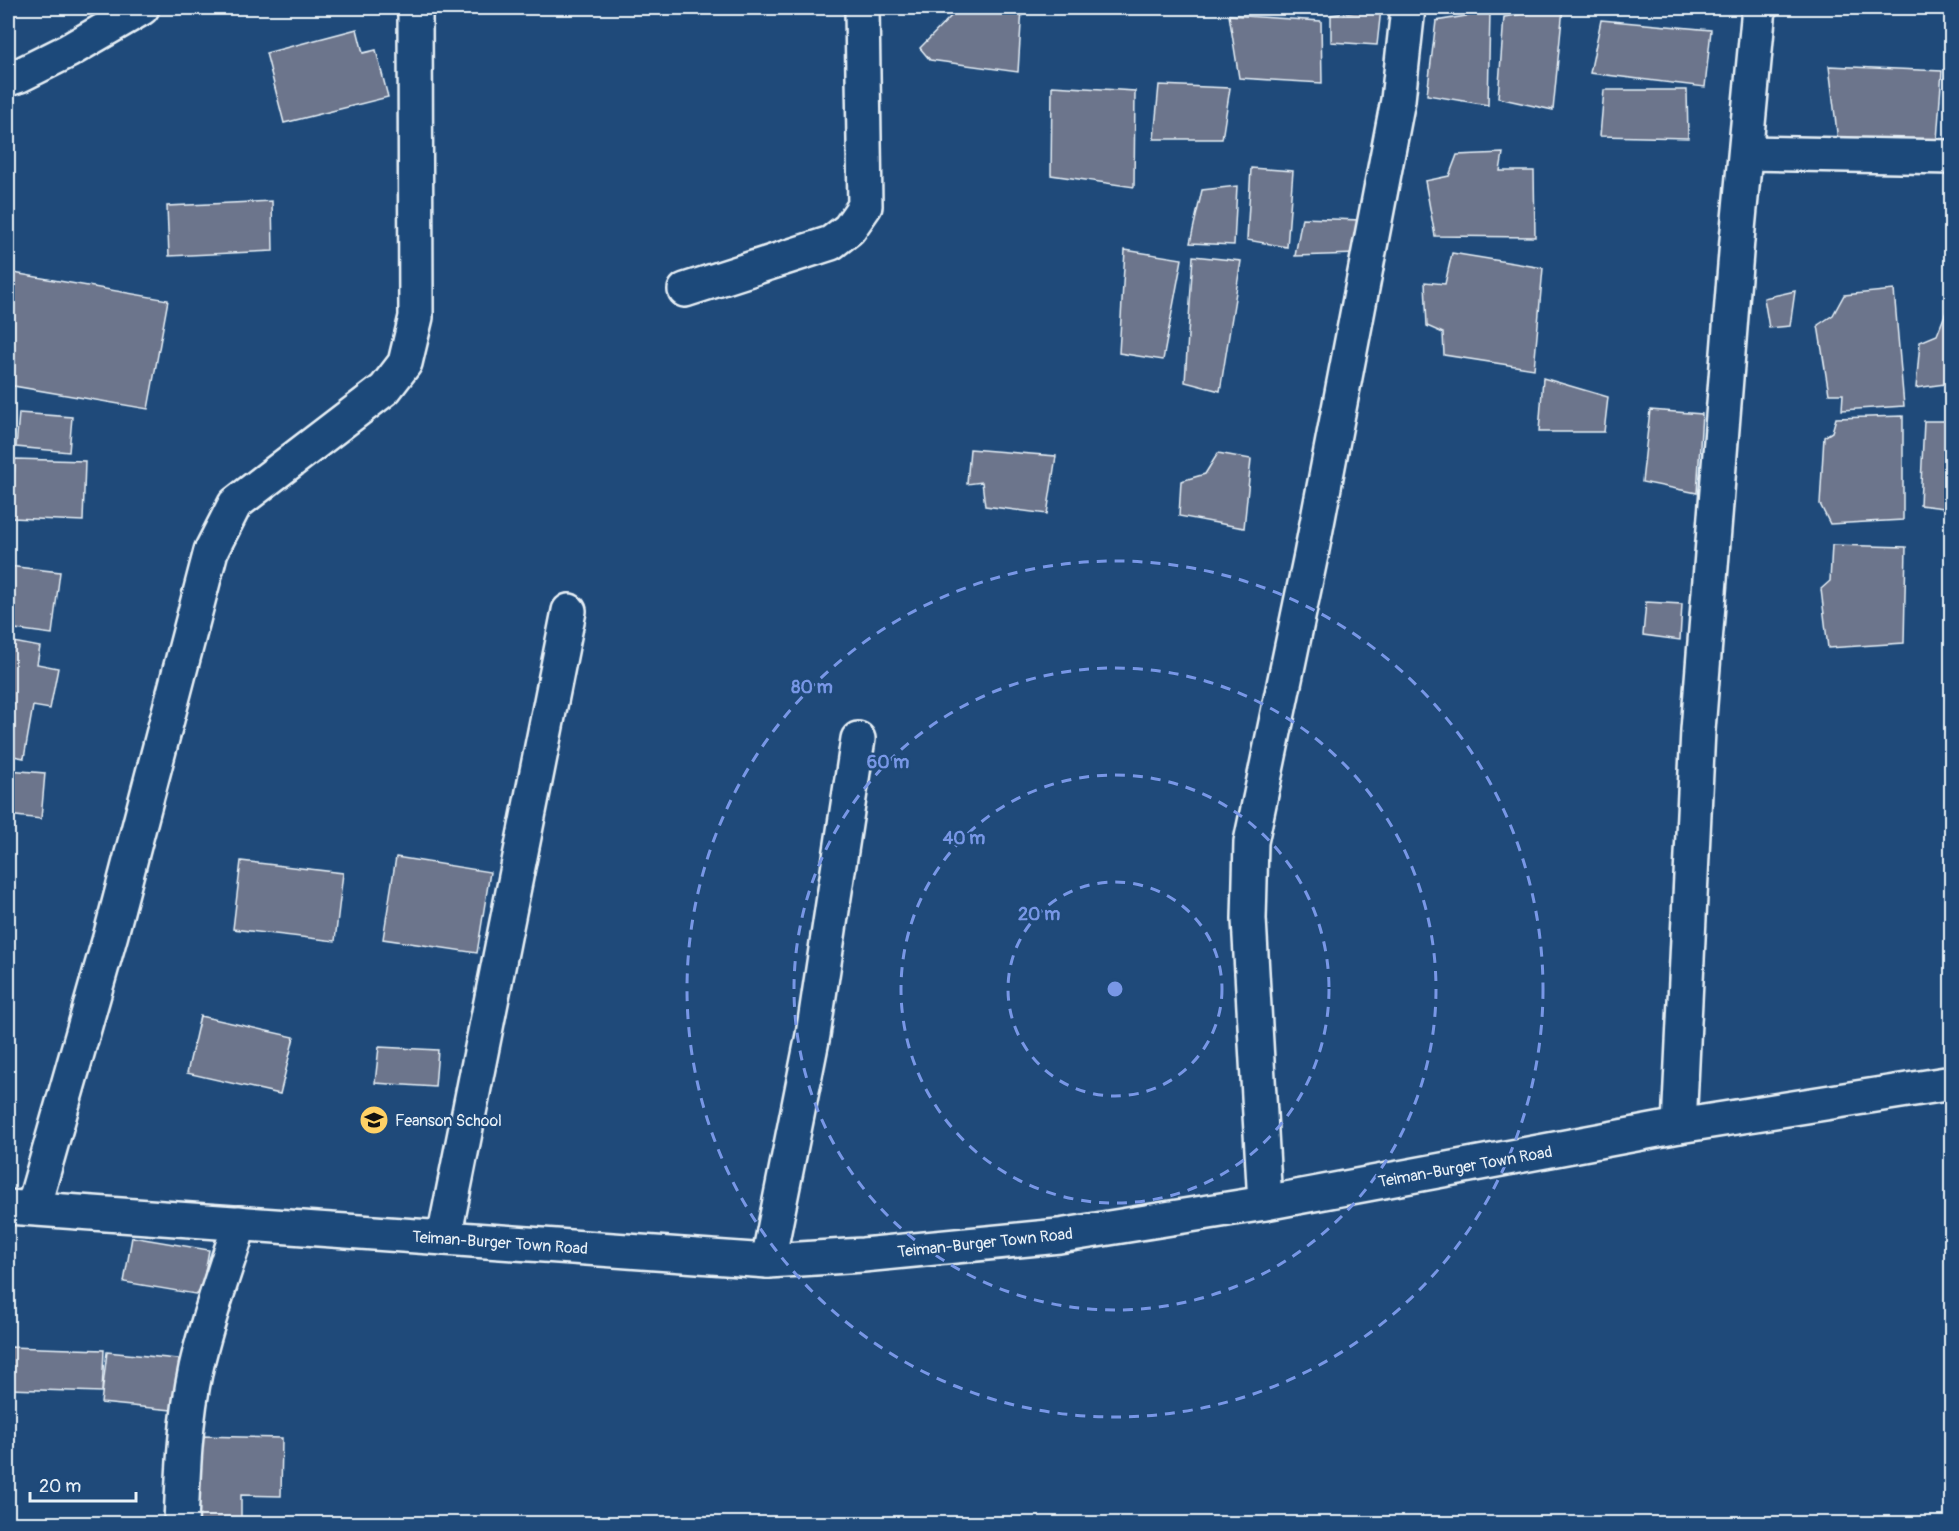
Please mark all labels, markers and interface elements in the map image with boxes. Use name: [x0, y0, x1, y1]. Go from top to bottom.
text: 80 m: [791, 676, 833, 699]
text: 60 m: [867, 751, 909, 774]
text: 40 m: [943, 827, 985, 850]
text: 20 m: [1018, 903, 1060, 926]
centre of rings: [1105, 979, 1125, 999]
school or university icon: Feanson School: [358, 1104, 390, 1136]
place label: Feanson School: [395, 1111, 502, 1131]
street label: Teiman-Burger Town Road: [1377, 1142, 1554, 1192]
street label: Teiman-Burger Town Road: [896, 1224, 1074, 1262]
street label: Teiman-Burger Town Road: [411, 1227, 589, 1259]
scale bar: [30, 1465, 136, 1503]
text: 20 m: [39, 1475, 81, 1498]

